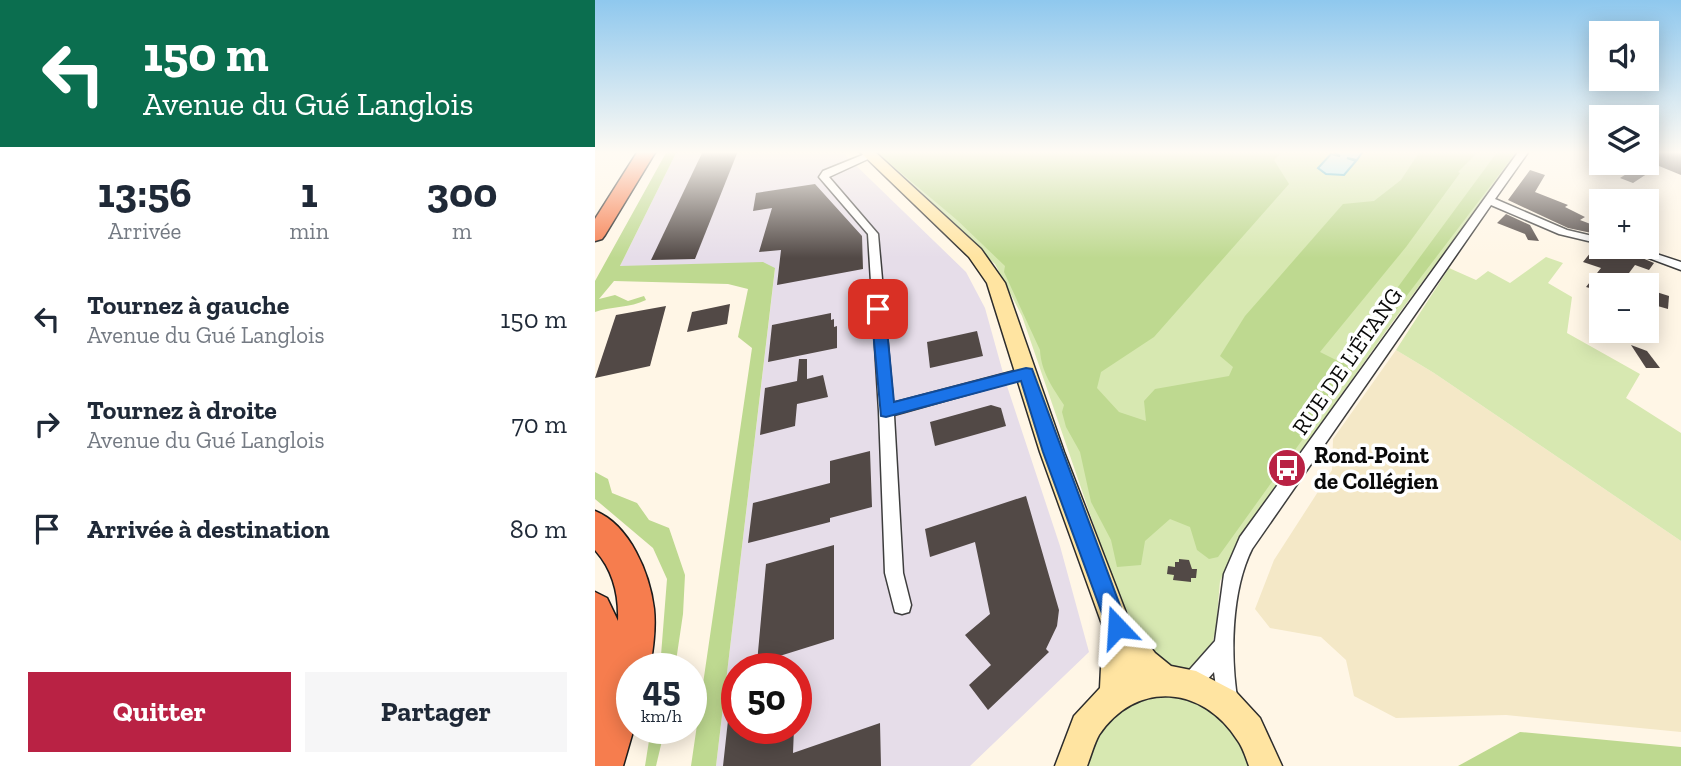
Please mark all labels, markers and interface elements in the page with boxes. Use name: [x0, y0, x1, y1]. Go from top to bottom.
map controls: [1589, 21, 1659, 343]
button: sound: [1589, 21, 1659, 91]
text: 150 m: [143, 25, 269, 84]
icon: left: [28, 28, 119, 119]
text: Avenue du Gué Langlois: [143, 85, 473, 123]
button: layers: [1589, 105, 1659, 175]
text: 13:56: [98, 167, 192, 218]
text: 1: [301, 167, 318, 218]
text: 300: [427, 167, 497, 218]
button: +: [1589, 189, 1659, 259]
text: Arrivée: [108, 217, 181, 245]
text: min: [289, 217, 329, 245]
text: m: [452, 217, 472, 245]
button: −: [1589, 273, 1659, 343]
pin: [848, 279, 908, 339]
street label: RUE DE L'ÉTANG: [1286, 282, 1408, 440]
text: Tournez à gauche: [87, 289, 289, 321]
icon: arrive: [859, 290, 897, 328]
icon: left: [28, 300, 66, 338]
text: 150 m: [500, 303, 567, 335]
text: Avenue du Gué Langlois: [87, 321, 325, 349]
text: Tournez à droite: [87, 394, 277, 426]
icon: right: [28, 405, 66, 443]
text: 70 m: [511, 408, 567, 440]
text: Avenue du Gué Langlois: [87, 426, 325, 454]
place label: Rond-Point de Collégien: [1314, 441, 1439, 495]
bus stop icon: Rond-Point de Collégien: [1266, 447, 1308, 489]
icon: arrive: [28, 510, 66, 548]
text: Arrivée à destination: [87, 513, 330, 545]
text: 80 m: [510, 513, 567, 545]
position arrow: [1080, 590, 1154, 664]
speed limit sign: 50: [721, 653, 812, 744]
text: 45: [642, 668, 681, 710]
button: Quitter: [28, 672, 291, 752]
button: Partager: [305, 672, 567, 752]
text: km/h: [641, 705, 682, 727]

